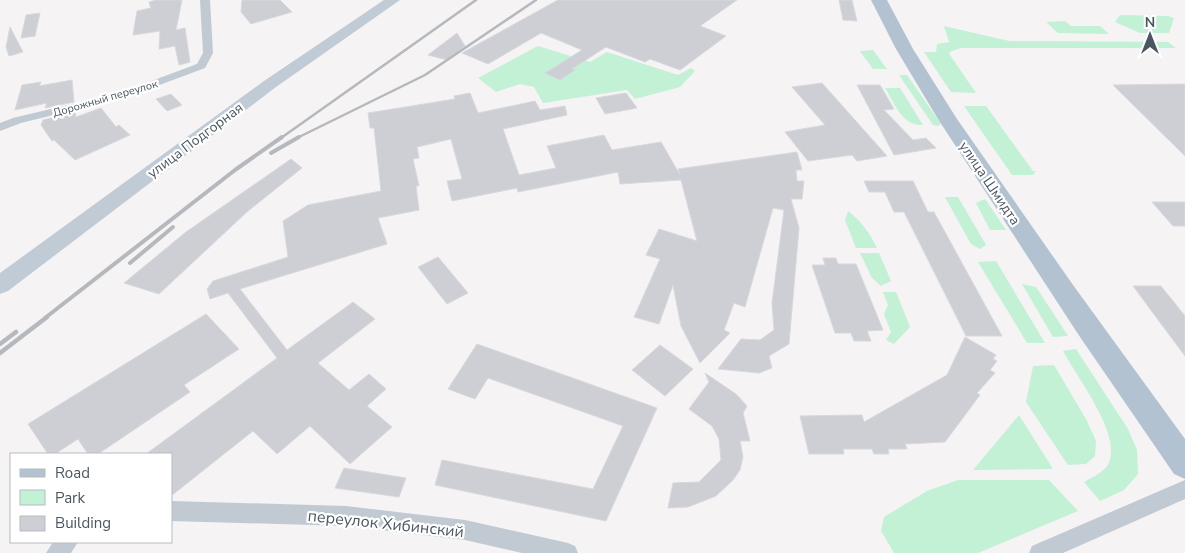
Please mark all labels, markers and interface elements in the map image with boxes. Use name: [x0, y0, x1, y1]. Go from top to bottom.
north arrow: [1125, 10, 1175, 60]
text: N: [1145, 13, 1155, 32]
street label: Дорожный переулок: [51, 76, 160, 121]
street label: улица Подгорная: [144, 98, 247, 183]
street label: улица Шмидта: [955, 138, 1025, 229]
legend: [10, 453, 172, 543]
text: Road: [55, 463, 90, 483]
text: Park: [55, 488, 85, 508]
street label: переулок Хибинский: [307, 505, 465, 543]
text: Building: [55, 513, 111, 533]

